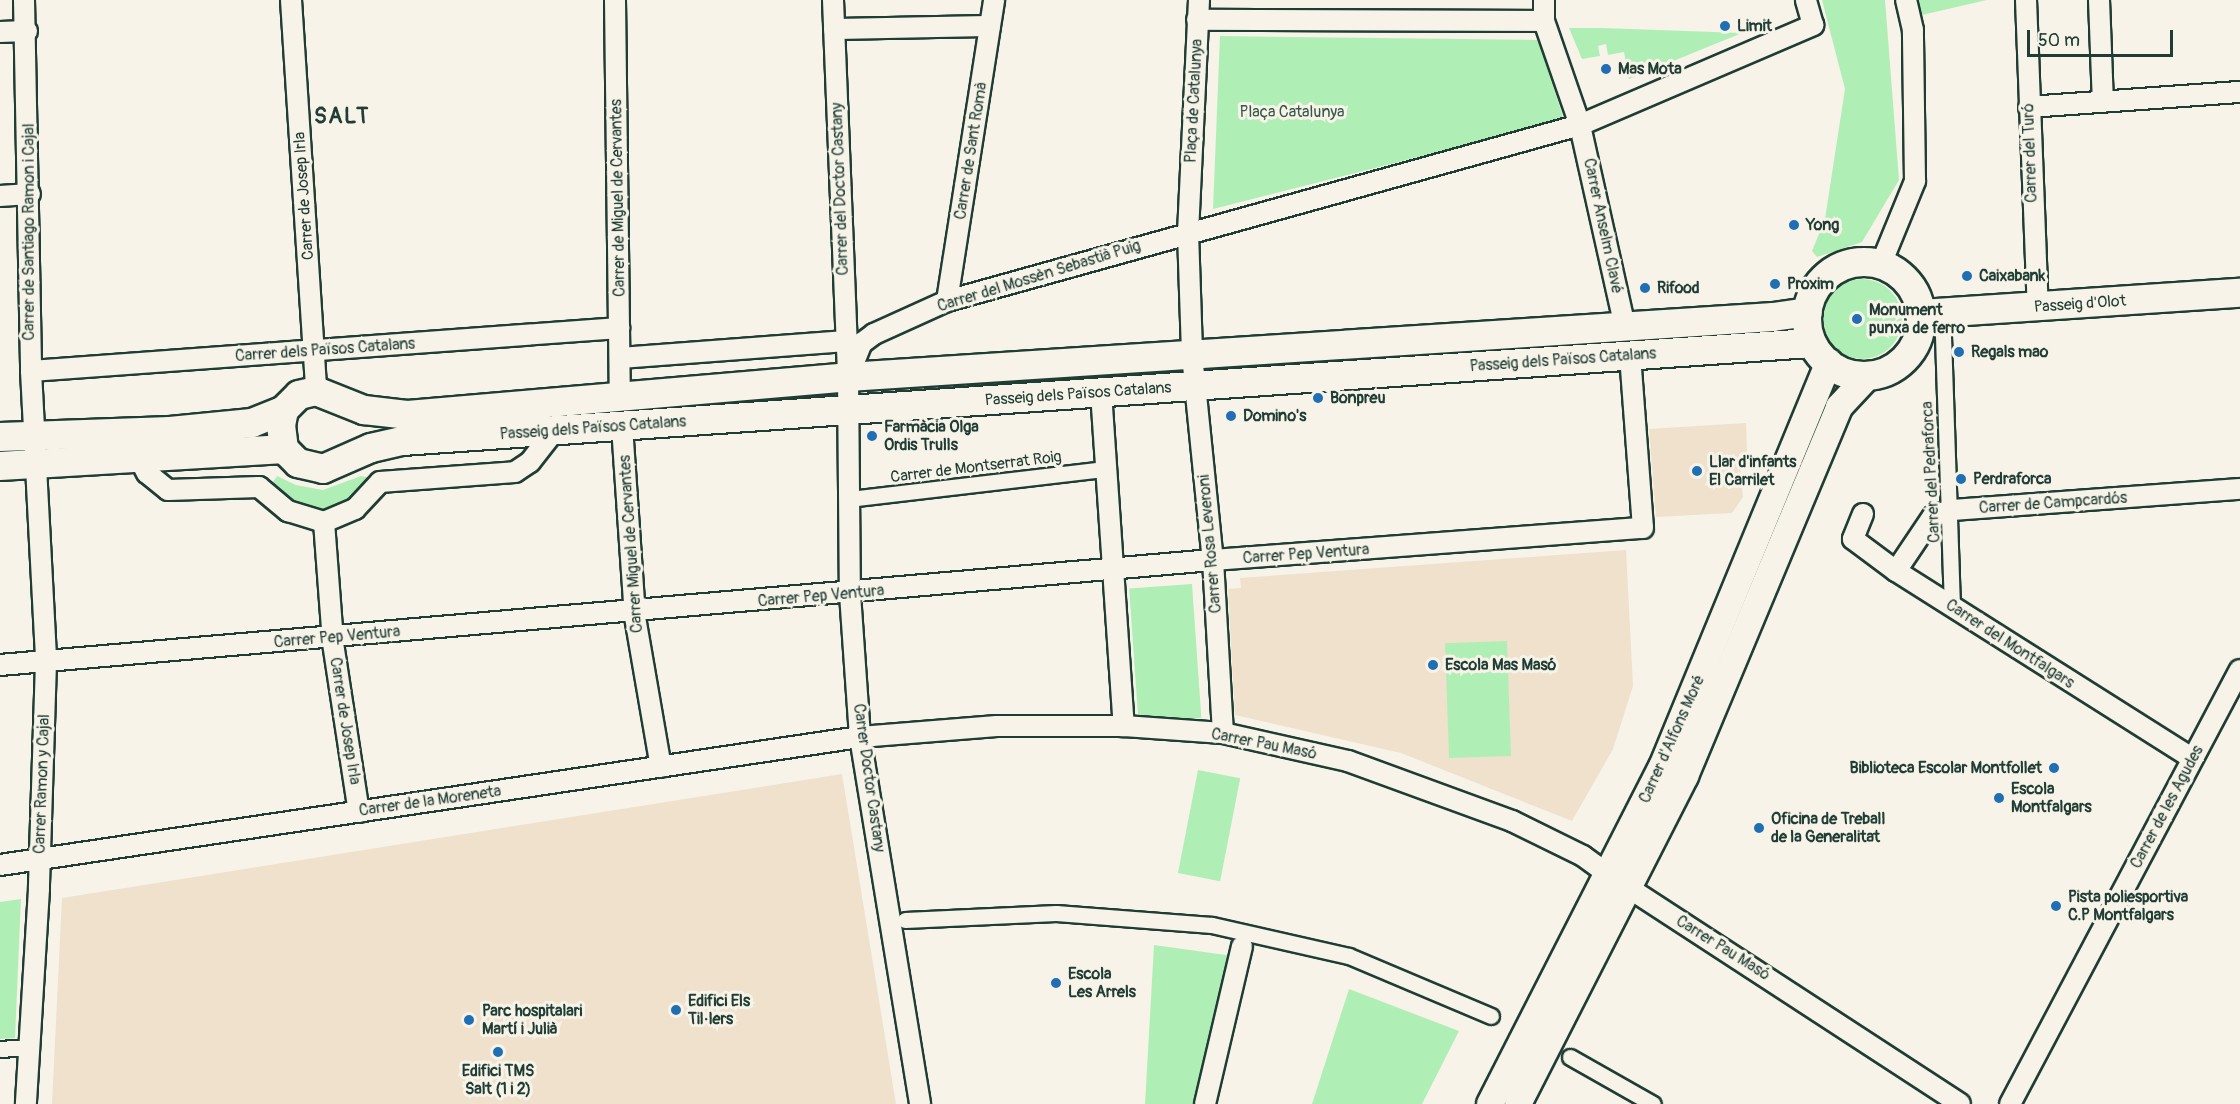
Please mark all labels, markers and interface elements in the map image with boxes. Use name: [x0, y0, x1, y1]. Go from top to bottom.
place label: Limit: [1737, 16, 1772, 36]
scale bar: [2030, 18, 2176, 56]
marker: Limit: [1718, 19, 1732, 33]
text: 50 m: [2038, 29, 2080, 52]
street label: Plaça de Catalunya: [1181, 38, 1207, 164]
place label: Mas Mota: [1618, 59, 1682, 79]
marker: Mas Mota: [1599, 62, 1613, 76]
street label: Carrer de Sant Romà: [951, 81, 991, 221]
street label: Carrer de Miguel de Cervantes: [607, 99, 629, 297]
street label: Carrer del Doctor Castany: [827, 102, 853, 276]
park label: Plaça Catalunya: [1240, 102, 1344, 122]
street label: Carrer del Turó: [2019, 103, 2041, 203]
district label: SALT: [314, 104, 370, 130]
street label: Carrer de Santiago Ramon i Cajal: [19, 123, 39, 341]
street label: Carrer de Josep Irla: [290, 131, 318, 261]
street label: Carrer Anselm Clavé: [1579, 157, 1627, 295]
place label: Yong: [1806, 215, 1839, 235]
marker: Yong: [1787, 218, 1801, 232]
street label: Carrer del Mossèn Sebastià Puig: [935, 236, 1143, 316]
place label: Caixabank: [1979, 266, 2045, 286]
marker: Caixabank: [1960, 269, 1974, 283]
place label: Proxim: [1787, 274, 1834, 294]
marker: Proxim: [1768, 277, 1782, 291]
place label: Rifood: [1657, 278, 1700, 298]
marker: Rifood: [1638, 281, 1652, 295]
street label: Passeig d'Olot: [2033, 291, 2127, 317]
place label: Monument punxa de ferro: [1869, 300, 1965, 338]
marker: Monument punxa de ferro: [1850, 312, 1864, 326]
street label: Carrer dels Països Catalans: [234, 334, 416, 366]
place label: Regals mao: [1971, 342, 2048, 362]
street label: Passeig dels Països Catalans: [1469, 344, 1657, 376]
marker: Regals mao: [1952, 345, 1966, 359]
street label: Passeig dels Països Catalans: [984, 378, 1172, 410]
place label: Bonpreu: [1330, 388, 1385, 408]
marker: Bonpreu: [1311, 391, 1325, 405]
street label: Carrer del Pedraforca: [1918, 401, 1944, 543]
place label: Domino's: [1243, 406, 1306, 426]
marker: Domino's: [1224, 409, 1238, 423]
street label: Passeig dels Països Catalans: [499, 412, 687, 444]
place label: Farmàcia Olga Ordis Trulls: [884, 417, 979, 455]
marker: Farmàcia Olga Ordis Trulls: [865, 429, 879, 443]
street label: Carrer de Montserrat Roig: [889, 447, 1063, 487]
place label: Llar d'infants El Carrilet: [1709, 452, 1797, 490]
street label: Carrer Miguel de Cervantes: [615, 454, 647, 634]
marker: Llar d'infants El Carrilet: [1690, 464, 1704, 478]
place label: Perdraforca: [1973, 469, 2052, 489]
marker: Perdraforca: [1954, 472, 1968, 486]
street label: Carrer Rosa Leveroni: [1194, 474, 1226, 614]
street label: Carrer de Campcardós: [1978, 488, 2128, 518]
street label: Carrer Pep Ventura: [1242, 540, 1370, 568]
street label: Carrer Pep Ventura: [757, 581, 885, 611]
street label: Carrer del Montfalgars: [1942, 595, 2078, 693]
street label: Carrer Pep Ventura: [273, 622, 401, 652]
place label: Escola Mas Masó: [1445, 655, 1556, 675]
street label: Carrer de Josep Irla: [325, 656, 365, 786]
marker: Escola Mas Masó: [1426, 658, 1440, 672]
street label: Carrer d'Alfons Moré: [1635, 672, 1709, 806]
street label: Carrer Doctor Castany: [849, 702, 889, 854]
street label: Carrer Ramon y Cajal: [30, 714, 54, 854]
street label: Carrer Pau Masó: [1210, 724, 1318, 764]
street label: Carrer de les Agudes: [2126, 742, 2208, 872]
place label: Biblioteca Escolar Montfollet: [1850, 758, 2042, 778]
marker: Biblioteca Escolar Montfollet: [2047, 761, 2061, 775]
place label: Escola Montfalgars: [2011, 779, 2092, 817]
street label: Carrer de la Moreneta: [358, 782, 502, 820]
marker: Escola Montfalgars: [1992, 791, 2006, 805]
place label: Oficina de Treball de la Generalitat: [1771, 809, 1885, 847]
marker: Oficina de Treball de la Generalitat: [1752, 821, 1766, 835]
place label: Pista poliesportiva C.P Montfalgars: [2068, 887, 2188, 925]
marker: Pista poliesportiva C.P Montfalgars: [2049, 899, 2063, 913]
street label: Carrer Pau Masó: [1672, 911, 1774, 985]
place label: Escola Les Arrels: [1068, 964, 1136, 1002]
marker: Escola Les Arrels: [1049, 976, 1063, 990]
place label: Edifici Els Til·lers: [688, 991, 750, 1029]
place label: Parc hospitalari Martí i Julià: [482, 1001, 582, 1039]
marker: Edifici Els Til·lers: [669, 1003, 683, 1017]
marker: Parc hospitalari Martí i Julià: [460, 1011, 478, 1029]
marker: Edifici TMS Salt (1 i 2): [491, 1045, 505, 1059]
place label: Edifici TMS Salt (1 i 2): [462, 1061, 534, 1099]

